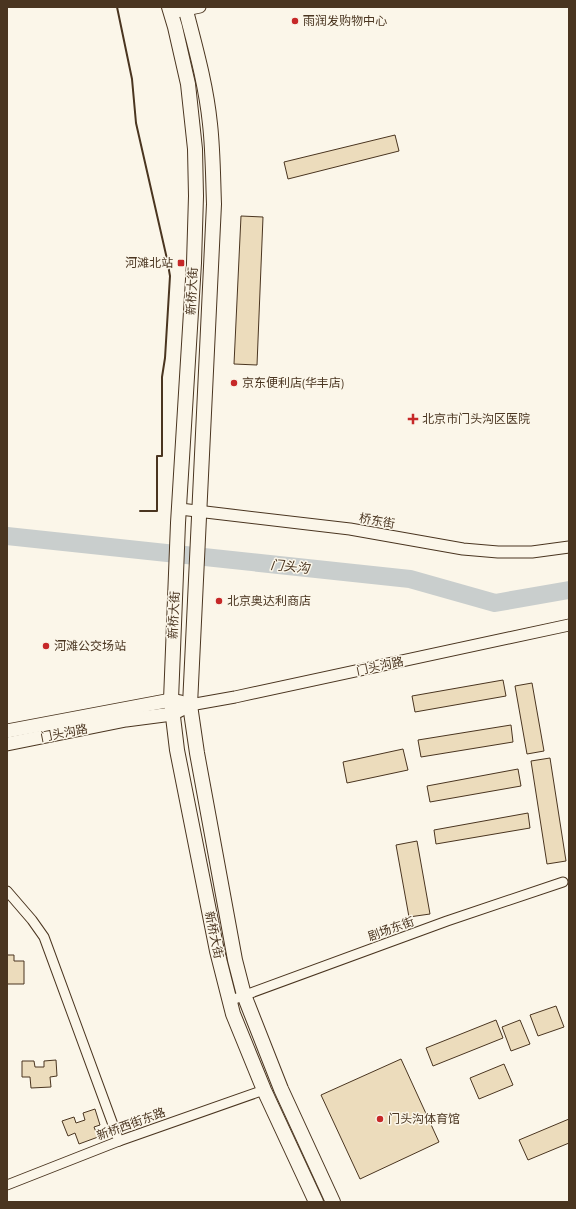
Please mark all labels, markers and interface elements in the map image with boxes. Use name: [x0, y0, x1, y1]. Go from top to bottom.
place label: 雨润发购物中心: [303, 13, 387, 28]
marker: 雨润发购物中心: [290, 16, 300, 26]
place label: 河滩北站: [125, 255, 173, 270]
marker: 河滩北站: [176, 258, 186, 268]
street label: 新桥大街: [183, 267, 200, 315]
place label: 京东便利店(华丰店): [242, 375, 344, 390]
marker: 京东便利店(华丰店): [229, 378, 239, 388]
place label: 北京市门头沟区医院: [422, 411, 530, 426]
marker: 北京市门头沟区医院: [407, 413, 419, 425]
street label: 桥东街: [358, 510, 396, 531]
water label: 门头沟: [270, 556, 312, 577]
street label: 新桥大街: [165, 591, 182, 639]
place label: 北京奥达利商店: [227, 593, 311, 608]
marker: 北京奥达利商店: [214, 596, 224, 606]
place label: 河滩公交场站: [54, 638, 126, 653]
marker: 河滩公交场站: [41, 641, 51, 651]
street label: 门头沟路: [355, 653, 405, 678]
street label: 门头沟路: [39, 721, 89, 744]
street label: 新桥大街: [202, 910, 227, 960]
street label: 剧场东街: [366, 913, 416, 944]
street label: 新桥西街东路: [94, 1104, 167, 1143]
place label: 门头沟体育馆: [388, 1111, 460, 1126]
marker: 门头沟体育馆: [375, 1114, 385, 1124]

